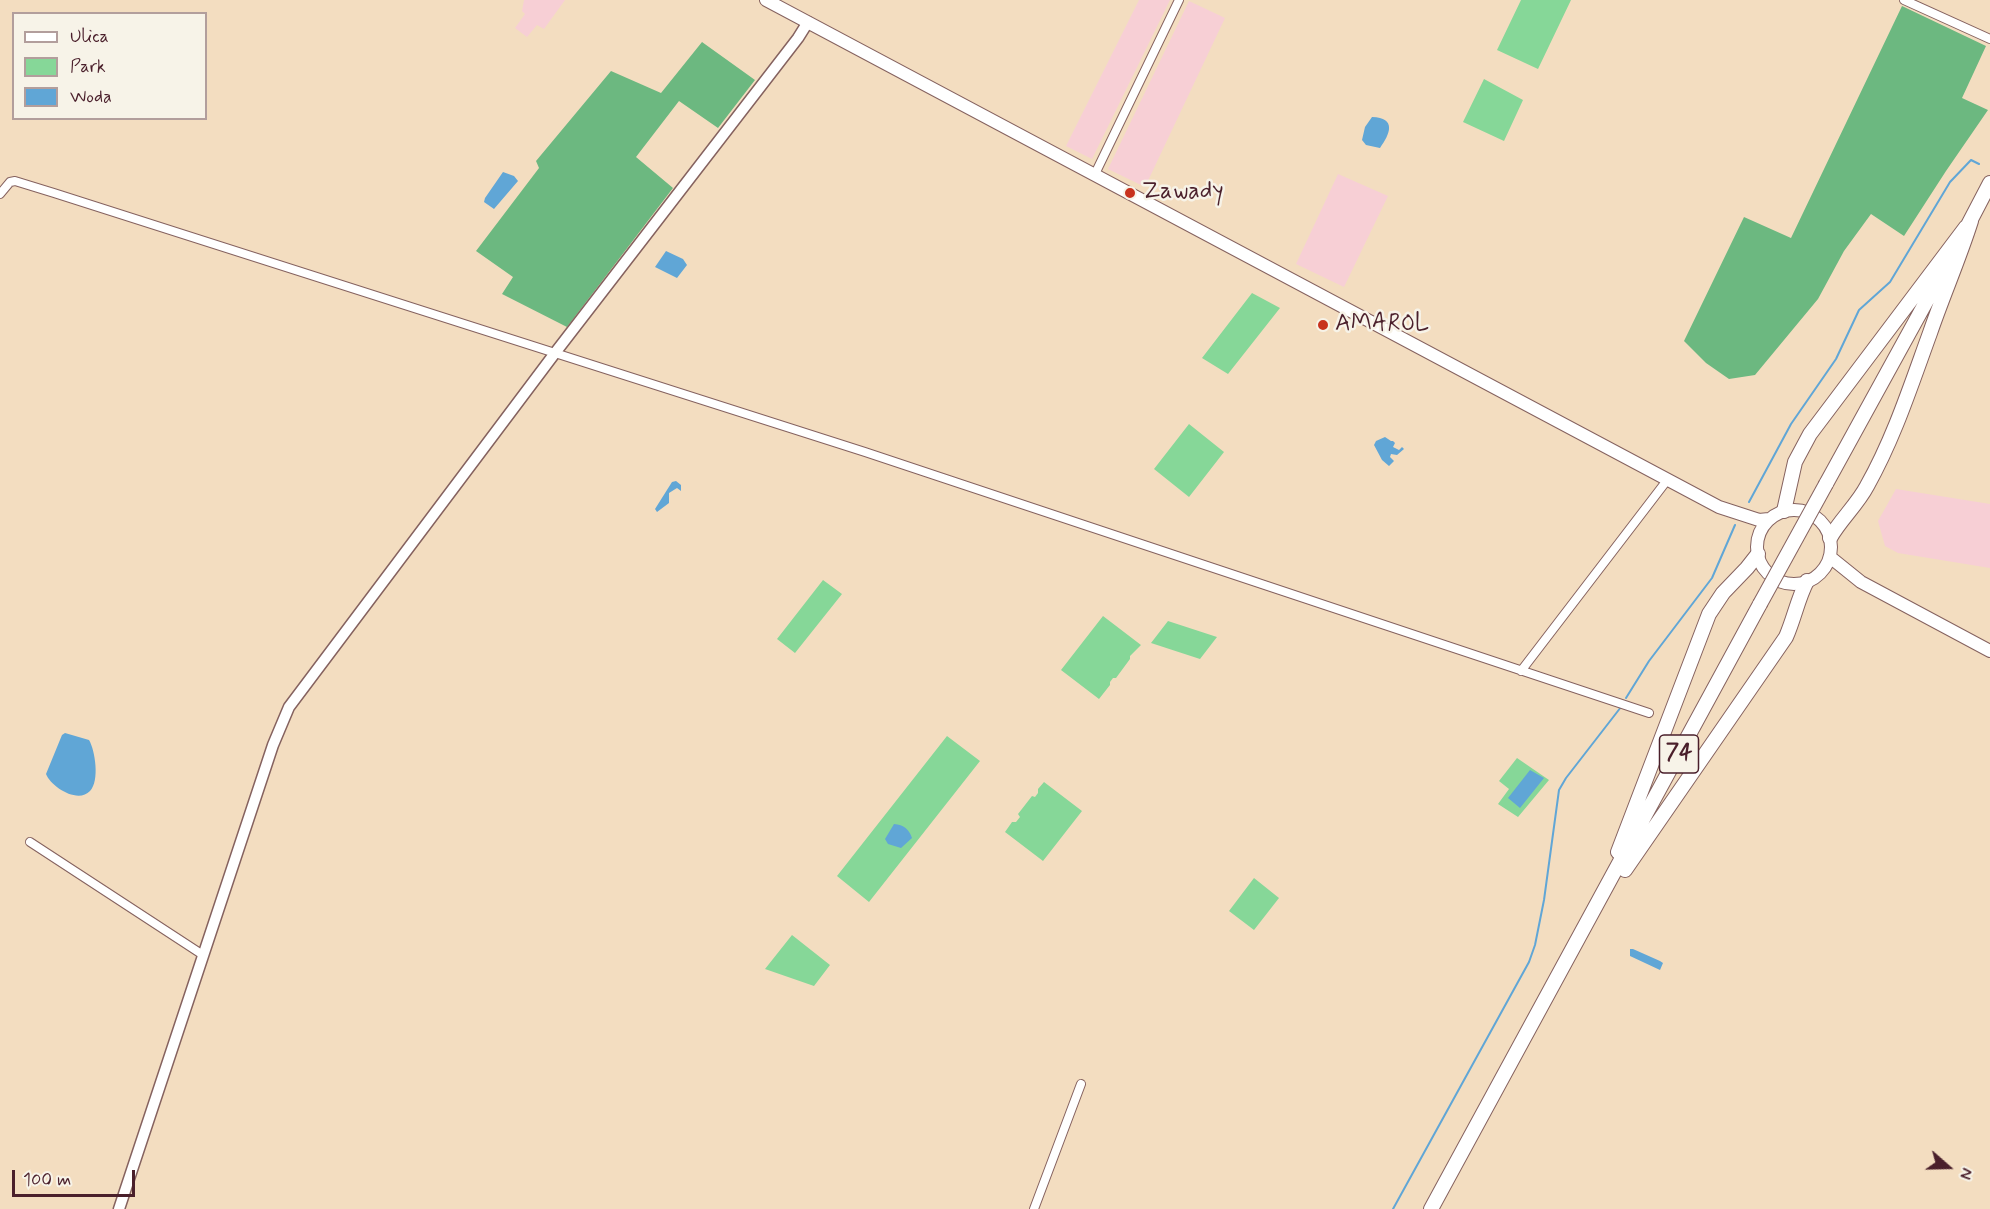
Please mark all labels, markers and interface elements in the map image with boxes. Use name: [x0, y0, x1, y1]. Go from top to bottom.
legend: [12, 12, 207, 120]
text: Ulica: [70, 25, 109, 49]
text: Park: [70, 55, 106, 79]
text: Woda: [70, 85, 112, 109]
place label: Zawady: [1142, 179, 1224, 207]
marker: Zawady: [1123, 186, 1137, 200]
place label: AMAROL: [1335, 311, 1429, 339]
marker: AMAROL: [1316, 318, 1330, 332]
road number: 74: [1660, 735, 1698, 773]
north arrow: [1918, 1137, 1978, 1197]
scale bar: [15, 1158, 138, 1196]
text: N: [1954, 1165, 1977, 1182]
text: 100 m: [23, 1168, 71, 1192]

